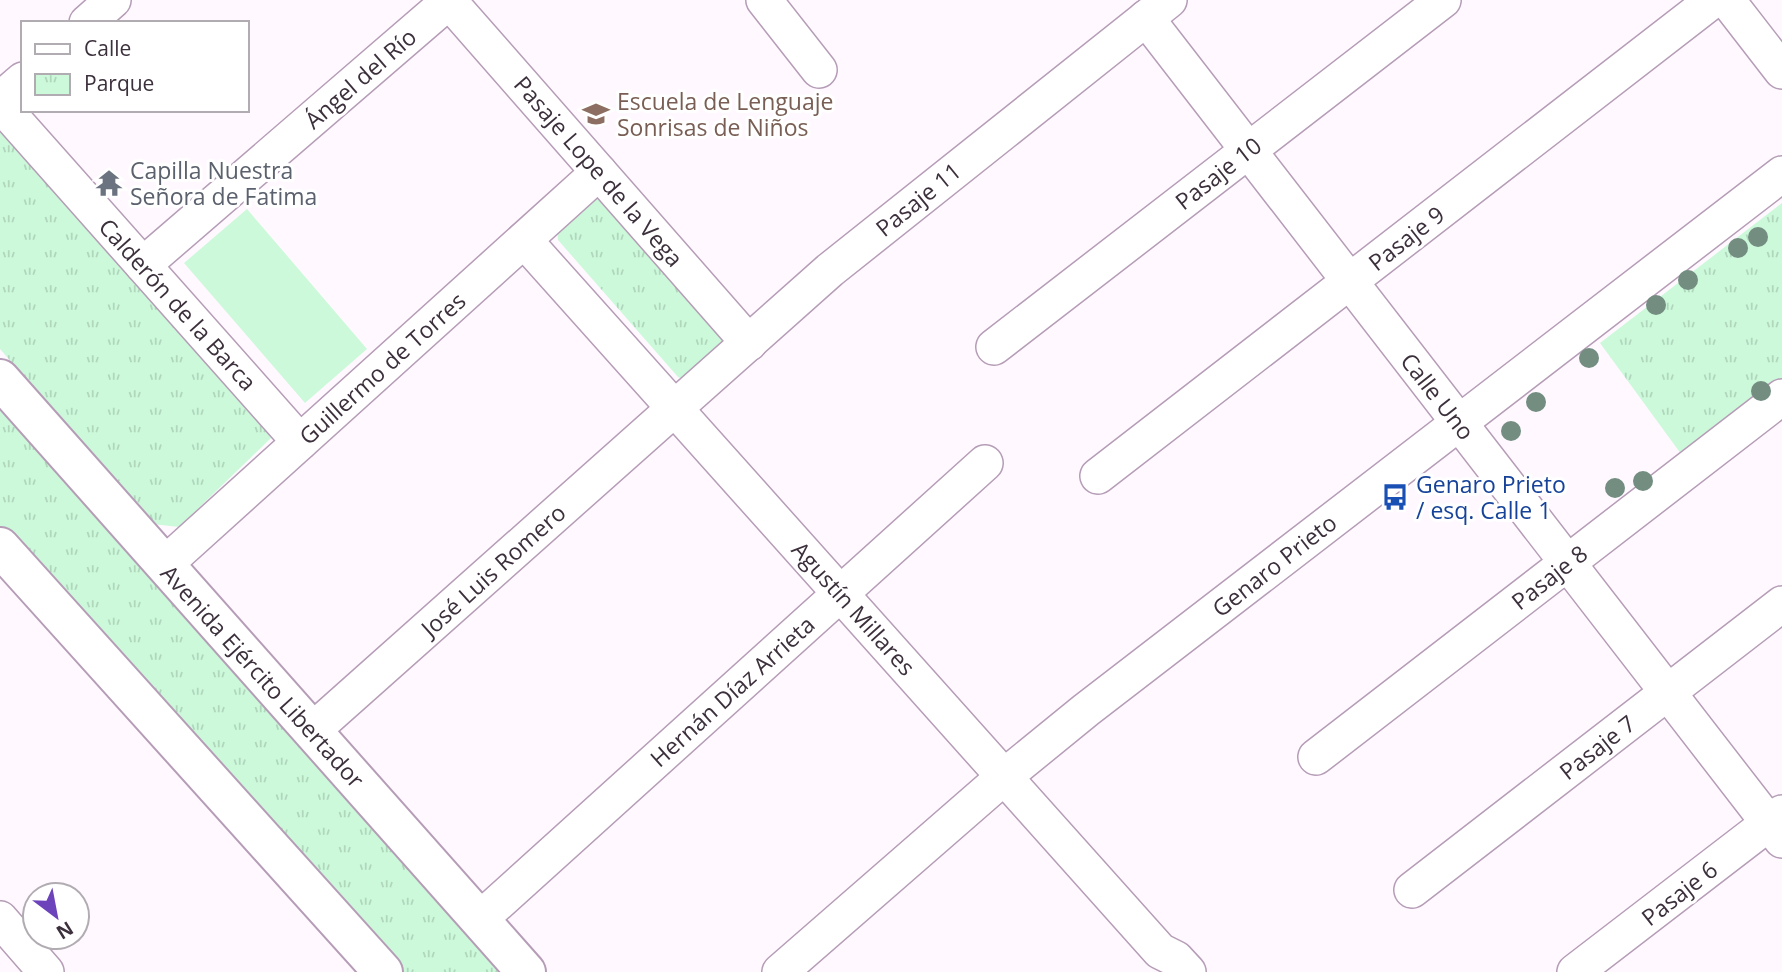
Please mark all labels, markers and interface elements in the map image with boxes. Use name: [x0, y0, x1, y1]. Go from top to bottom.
legend: [21, 21, 248, 112]
street label: Ángel del Río: [297, 21, 423, 135]
text: Calle: [84, 34, 131, 62]
text: Parque: [84, 69, 154, 97]
street label: Pasaje Lope de la Vega: [507, 69, 691, 273]
place label: Escuela de Lenguaje Sonrisas de Niños: [617, 85, 833, 143]
school or university icon: Escuela de Lenguaje Sonrisas de Niños: [581, 99, 611, 129]
street label: Pasaje 10: [1168, 129, 1268, 217]
place label: Capilla Nuestra Señora de Fatima: [130, 154, 317, 212]
street label: Pasaje 11: [869, 155, 967, 243]
temple icon: Capilla Nuestra Señora de Fatima: [94, 168, 124, 198]
street label: Pasaje 9: [1361, 198, 1451, 278]
street label: Calderón de la Barca: [92, 211, 264, 397]
street label: Guillermo de Torres: [292, 285, 472, 451]
street label: Calle Uno: [1394, 346, 1482, 446]
place label: Genaro Prieto / esq. Calle 1: [1416, 468, 1566, 526]
bus stop icon: Genaro Prieto / esq. Calle 1: [1380, 482, 1410, 512]
street label: José Luis Romero: [412, 496, 572, 645]
street label: Genaro Prieto: [1205, 506, 1343, 624]
street label: Agustín Millares: [785, 534, 923, 682]
street label: Pasaje 8: [1504, 537, 1594, 617]
street label: Avenida Ejército Libertador: [154, 558, 372, 795]
street label: Hernán Díaz Arrieta: [643, 608, 821, 774]
street label: Pasaje 7: [1552, 707, 1642, 787]
street label: Pasaje 6: [1634, 853, 1724, 933]
north arrow: [21, 881, 91, 951]
text: N: [52, 915, 78, 946]

